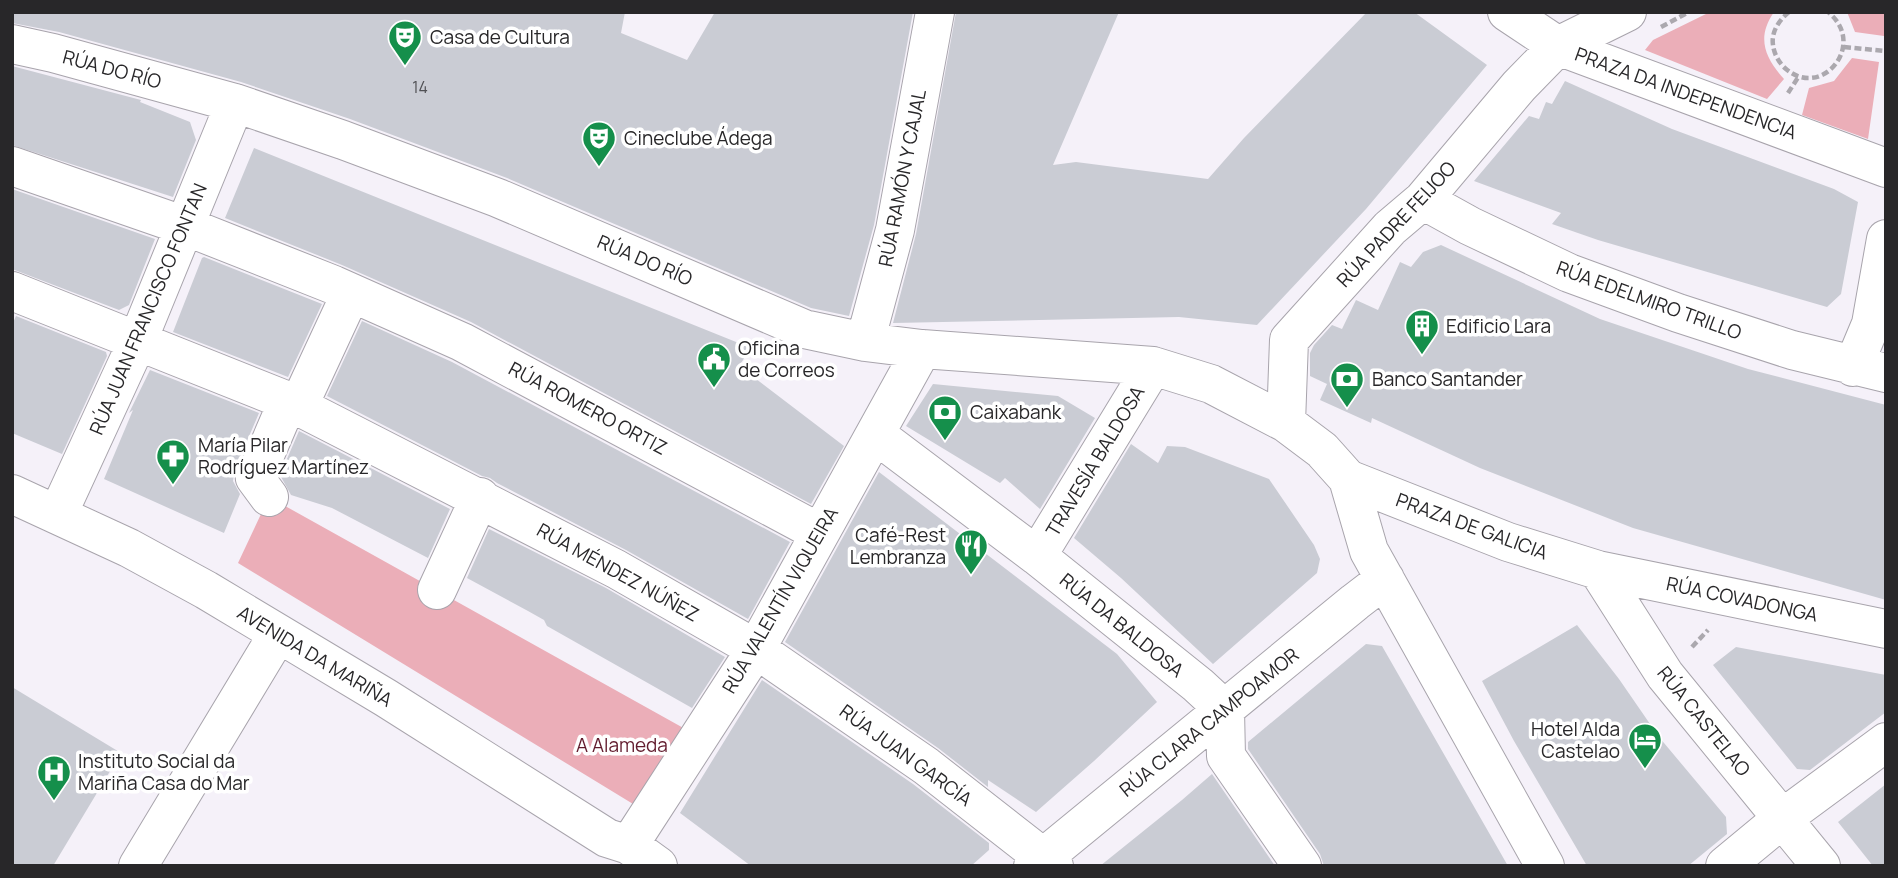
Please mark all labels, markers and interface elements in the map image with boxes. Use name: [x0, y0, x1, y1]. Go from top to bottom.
theatre icon: Casa de Cultura: [386, 18, 424, 67]
place label: Casa de Cultura: [430, 24, 570, 50]
street label: PRAZA DA INDEPENDENCIA: [1572, 41, 1800, 145]
street label: RÚA DO RÍO: [60, 43, 164, 95]
house number: 14: [412, 76, 428, 98]
street label: RÚA RAMÓN Y CAJAL: [872, 87, 932, 269]
theatre icon: Cineclube Ádega: [580, 119, 618, 168]
place label: Cineclube Ádega: [624, 125, 773, 151]
street label: RÚA PADRE FEIJOO: [1331, 155, 1461, 293]
street label: RÚA JUAN FRANCISCO FONTAN: [83, 179, 213, 439]
street label: RÚA DO RÍO: [593, 228, 697, 292]
street label: RÚA EDELMIRO TRILLO: [1553, 254, 1745, 346]
building icon: Edificio Lara: [1403, 307, 1441, 356]
place label: Edificio Lara: [1446, 313, 1551, 339]
place label: Oficina de Correos: [738, 335, 835, 383]
public building icon: Oficina de Correos: [695, 340, 733, 389]
street label: RÚA ROMERO ORTIZ: [504, 355, 672, 461]
bank icon: Banco Santander: [1328, 360, 1366, 409]
place label: Banco Santander: [1372, 366, 1523, 392]
street label: TRAVESÍA BALDOSA: [1040, 381, 1150, 541]
bank icon: Caixabank: [926, 393, 964, 442]
place label: Caixabank: [970, 399, 1062, 425]
place label: María Pilar Rodríguez Martínez: [198, 432, 369, 480]
pharmacy icon: María Pilar Rodríguez Martínez: [154, 437, 192, 486]
street label: PRAZA DE GALICIA: [1393, 486, 1551, 566]
street label: RÚA VALENTÍN VIQUEIRA: [716, 502, 844, 698]
street label: RÚA MÉNDEZ NÚÑEZ: [532, 517, 704, 627]
place label: Café-Rest Lembranza: [850, 522, 946, 570]
restaurant icon: Café-Rest Lembranza: [952, 527, 990, 576]
street label: RÚA DA BALDOSA: [1055, 567, 1189, 683]
street label: RÚA COVADONGA: [1664, 570, 1820, 628]
street label: AVENIDA DA MARIÑA: [233, 599, 397, 713]
street label: RÚA CLARA CAMPOAMOR: [1114, 642, 1304, 802]
street label: RÚA CASTELAO: [1652, 661, 1757, 782]
street label: RÚA JUAN GARCÍA: [834, 698, 978, 812]
place label: Hotel Alda Castelao: [1531, 716, 1620, 764]
hotel icon: Hotel Alda Castelao: [1626, 721, 1664, 770]
park label: A Alameda: [576, 732, 668, 758]
place label: Instituto Social da Mariña Casa do Mar: [78, 748, 250, 796]
hospital icon: Instituto Social da Mariña Casa do Mar: [35, 753, 73, 802]

